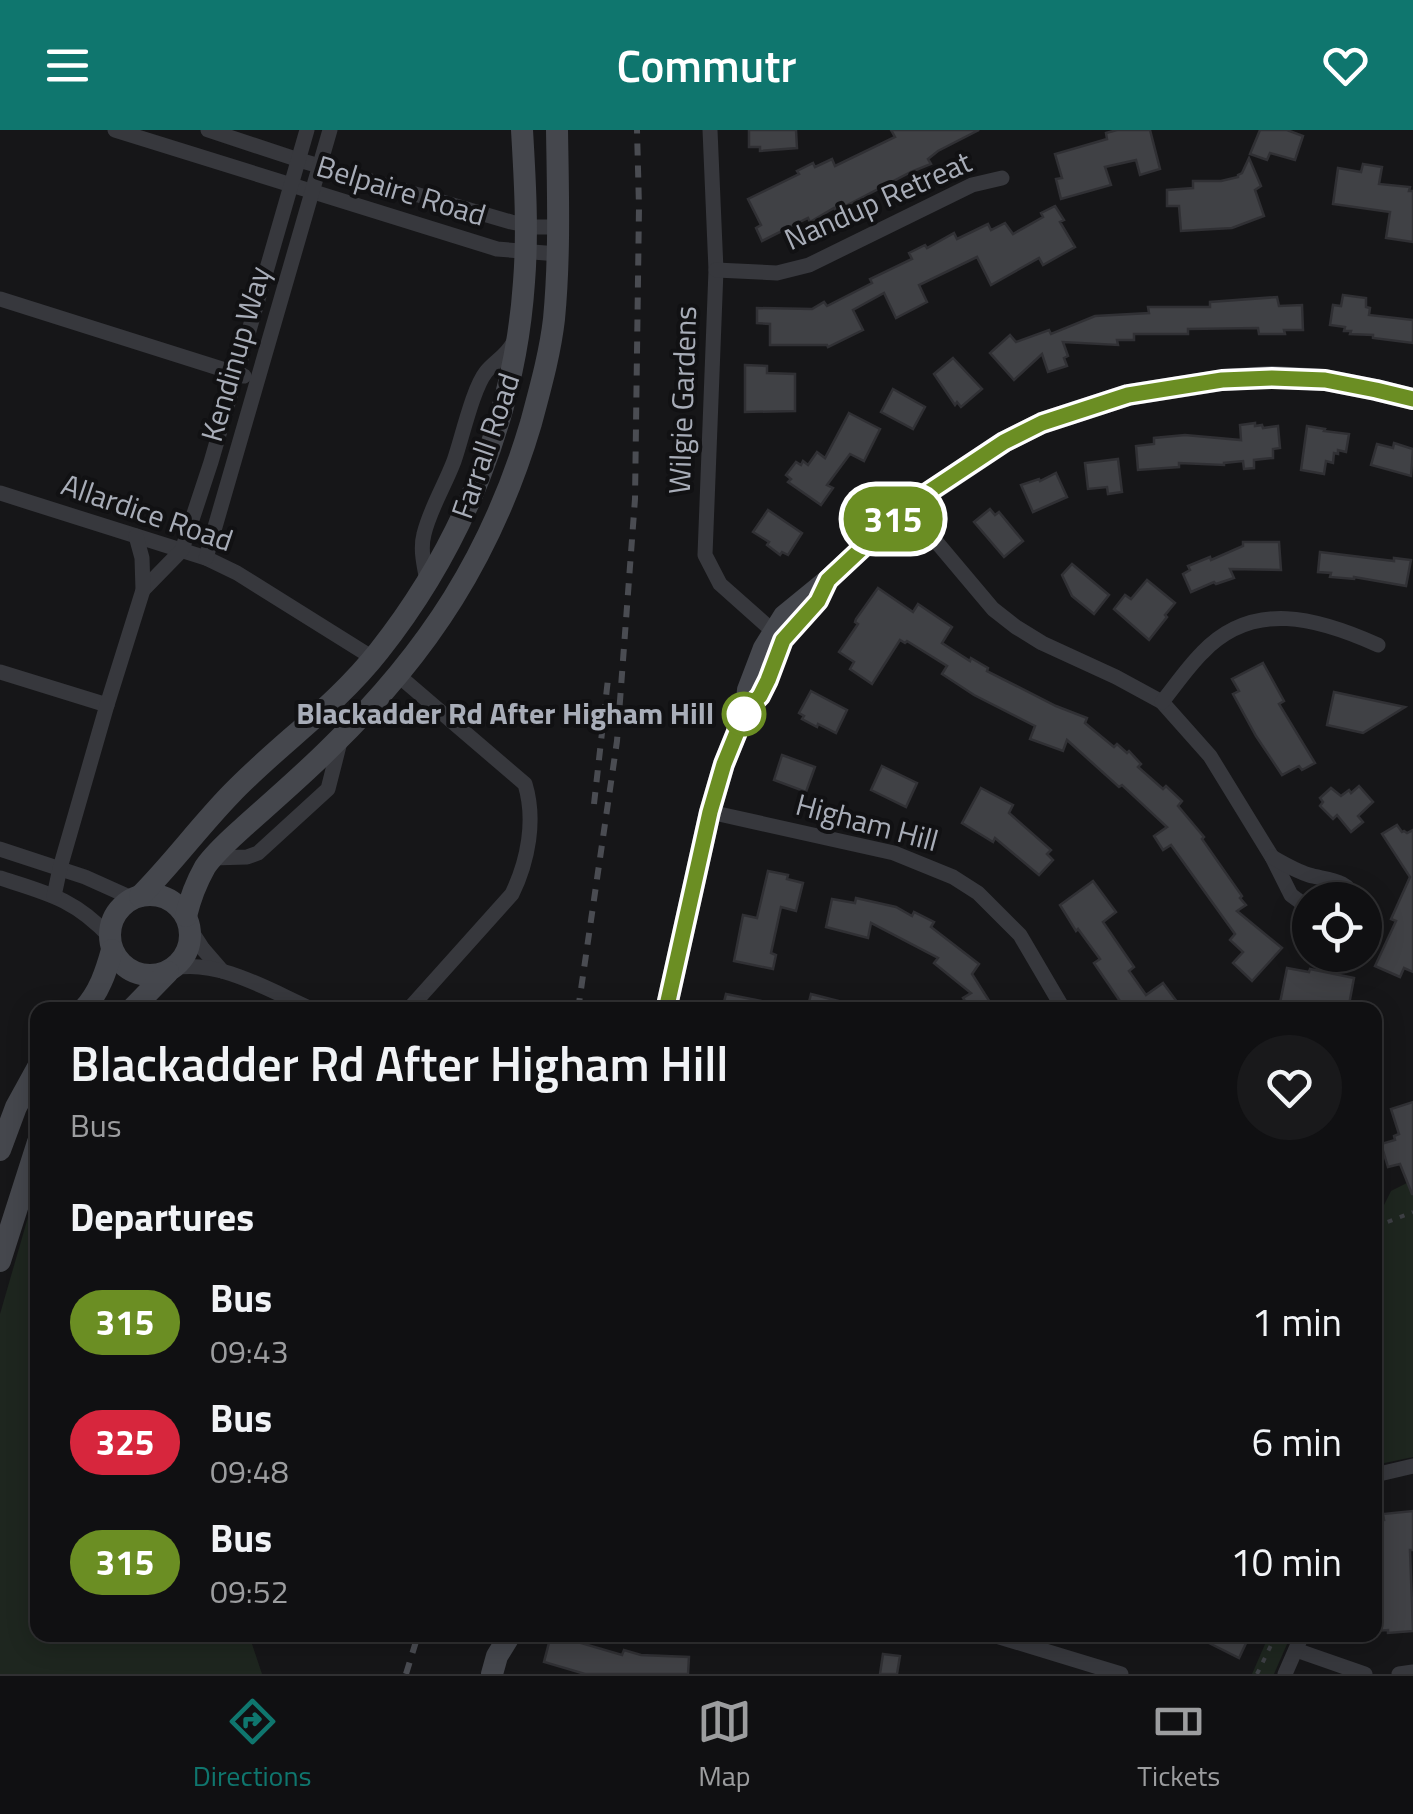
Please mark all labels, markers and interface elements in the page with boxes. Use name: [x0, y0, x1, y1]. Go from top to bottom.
text: Commutr: [616, 31, 797, 99]
icon: menu: [40, 38, 95, 93]
icon: heart: [1318, 38, 1373, 93]
street label: Nandup Retreat: [777, 138, 979, 262]
street label: Belpaire Road: [311, 143, 492, 238]
street label: Kendinup Way: [188, 261, 282, 447]
street label: Wilgie Gardens: [656, 305, 708, 495]
street label: Farrall Road: [439, 367, 531, 525]
street label: Allardice Road: [55, 461, 239, 563]
line badge: 315: [836, 486, 950, 552]
text: 315: [864, 492, 922, 546]
place label: Blackadder Rd After Higham Hill: [296, 690, 714, 736]
marker: Blackadder Rd After Higham Hill: [723, 693, 765, 735]
street label: Higham Hill: [791, 781, 944, 863]
map controls: [1292, 882, 1382, 972]
button: locate: [1292, 882, 1382, 972]
text: Blackadder Rd After Higham Hill: [70, 1027, 729, 1100]
button: heart: [1237, 1035, 1342, 1140]
text: Bus: [70, 1101, 122, 1149]
text: Departures: [70, 1188, 254, 1246]
text: Bus: [210, 1269, 272, 1327]
text: 1 min: [1252, 1293, 1342, 1351]
text: 315: [96, 1295, 154, 1349]
text: 09:43: [210, 1327, 289, 1375]
text: Bus: [210, 1389, 272, 1447]
text: 6 min: [1252, 1413, 1342, 1471]
text: 325: [96, 1415, 154, 1469]
text: 09:48: [210, 1447, 289, 1495]
text: Bus: [210, 1509, 272, 1567]
text: 10 min: [1231, 1533, 1342, 1591]
text: 315: [96, 1535, 154, 1589]
text: 09:52: [210, 1567, 289, 1615]
tab: Directions: [193, 1694, 311, 1797]
tab: Map: [697, 1694, 752, 1797]
tab: Tickets: [1137, 1694, 1220, 1797]

